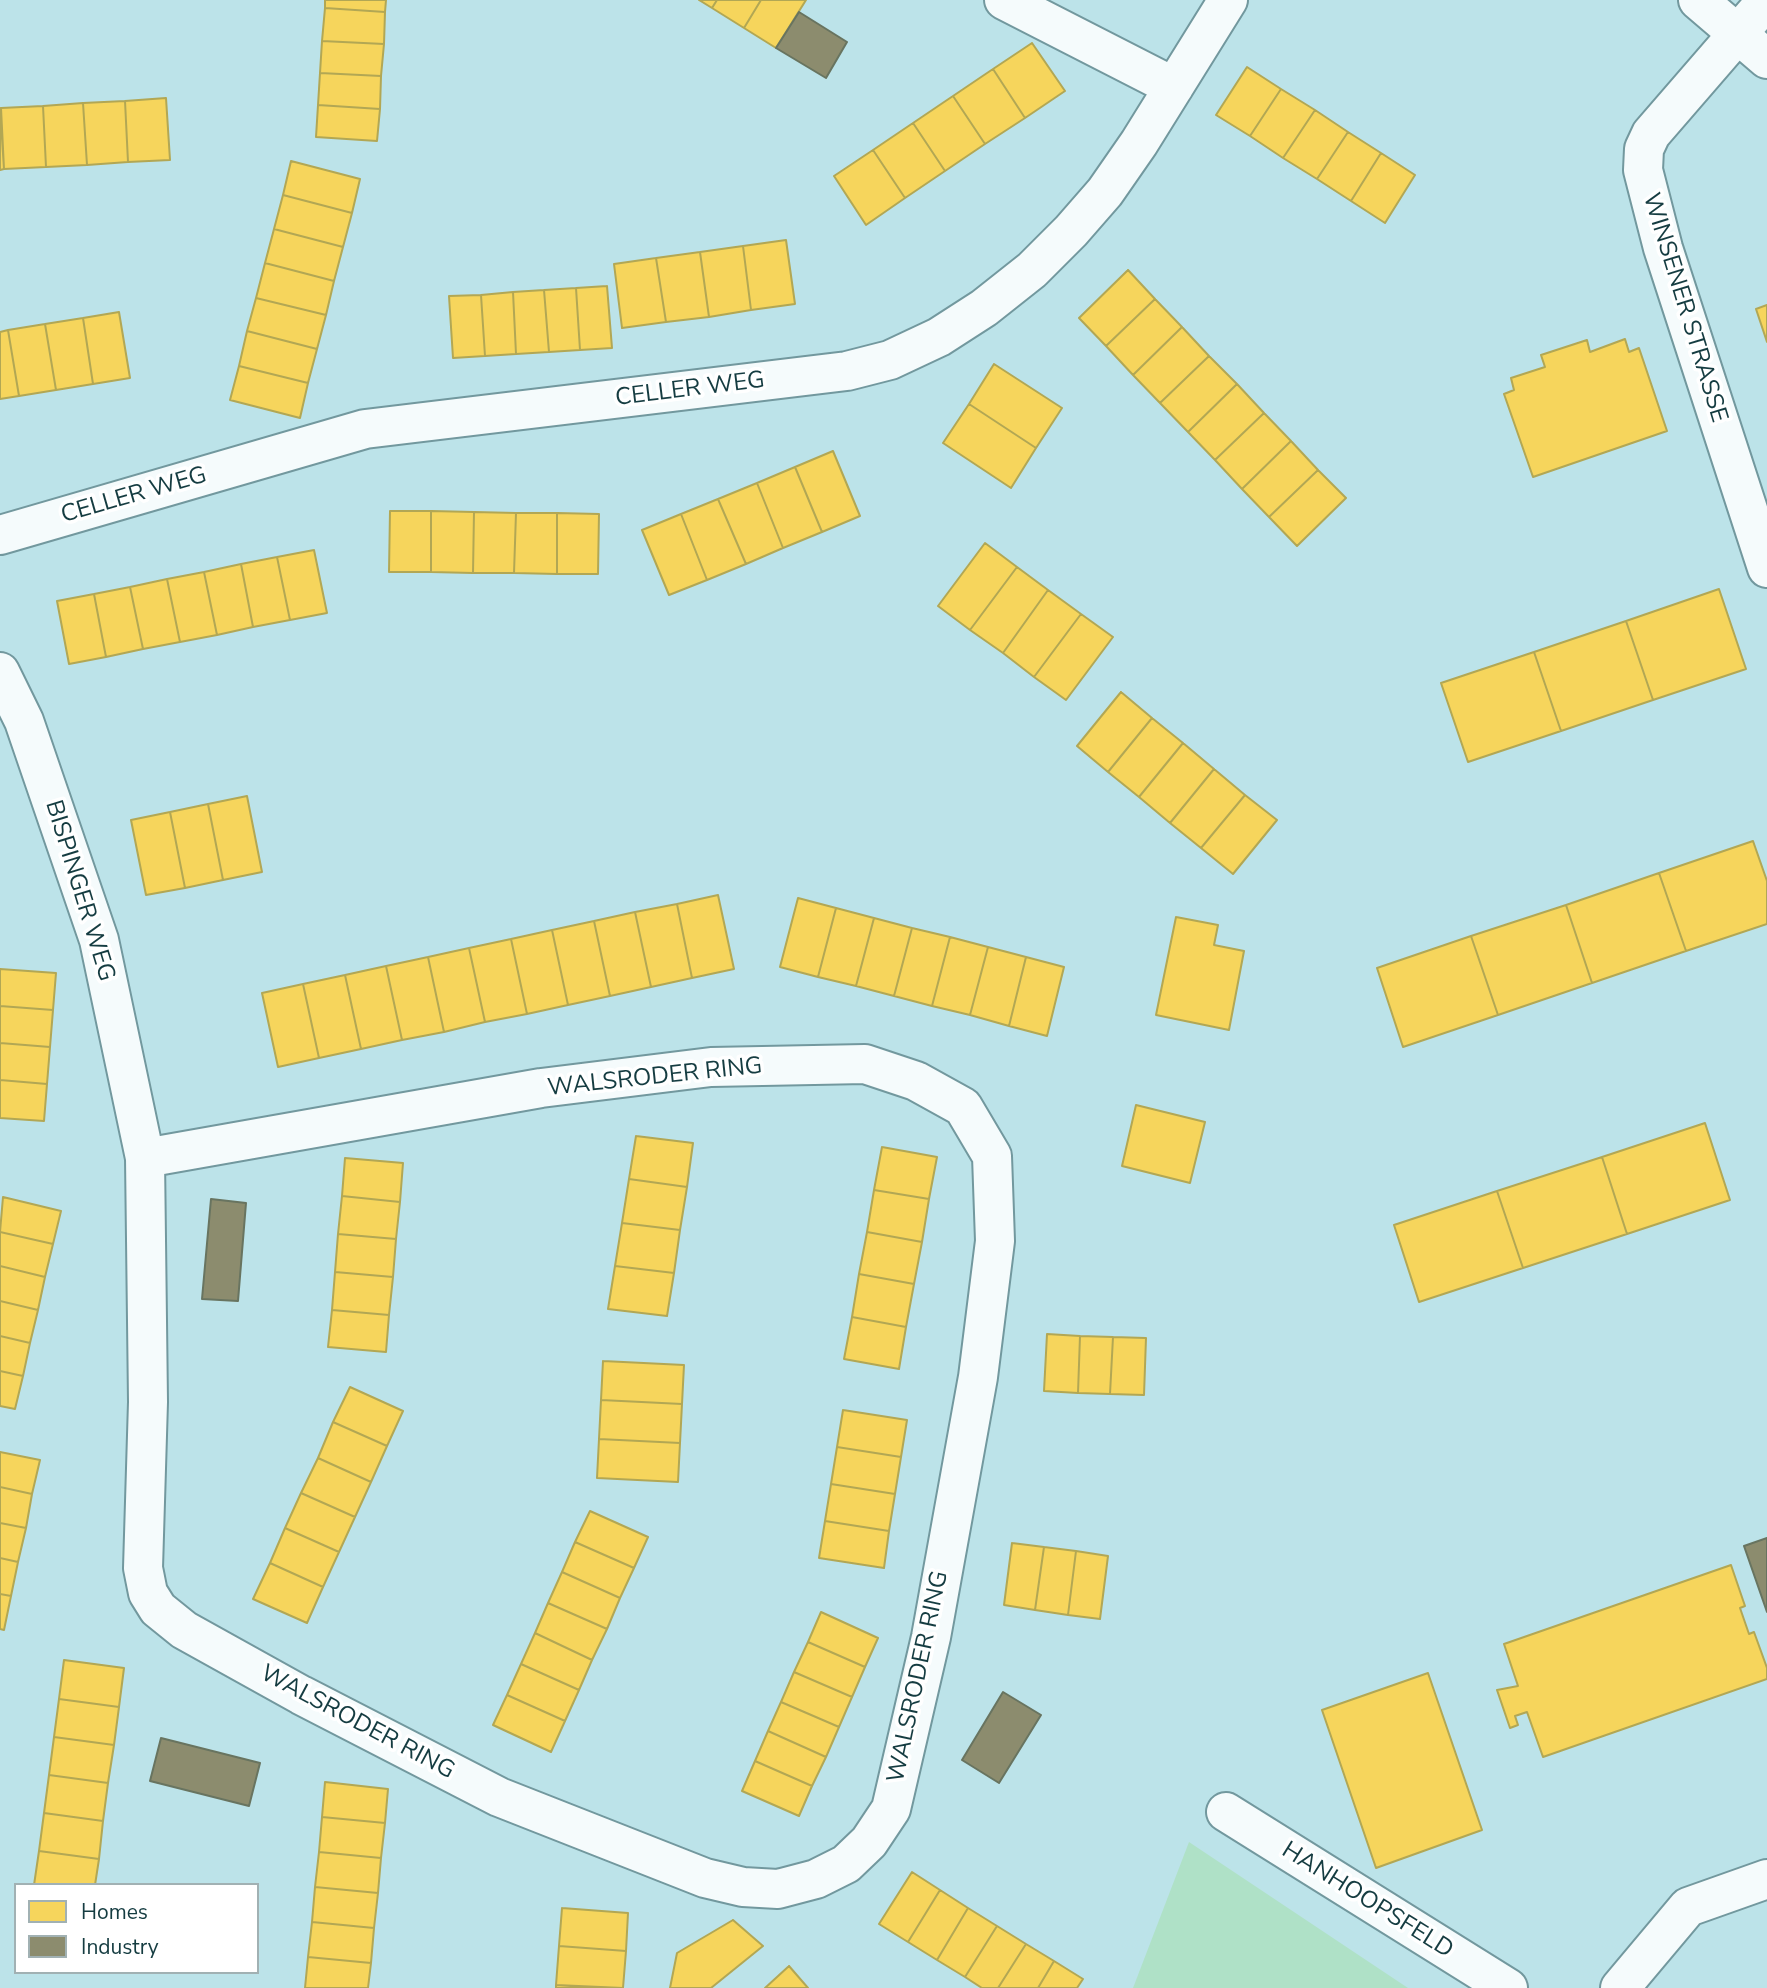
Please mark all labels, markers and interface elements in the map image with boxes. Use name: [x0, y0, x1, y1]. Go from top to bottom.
street label: WINSENER STRASSE: [1635, 190, 1733, 426]
street label: CELLER WEG: [614, 367, 766, 413]
street label: CELLER WEG: [58, 461, 210, 531]
street label: BISPINGER WEG: [38, 797, 120, 985]
street label: WALSRODER RING: [546, 1052, 764, 1104]
street label: WALSRODER RING: [882, 1568, 956, 1786]
street label: WALSRODER RING: [255, 1660, 459, 1786]
street label: HANHOOPSFELD: [1276, 1837, 1458, 1965]
legend: [14, 1883, 259, 1974]
text: Homes: [81, 1898, 148, 1926]
text: Industry: [81, 1933, 159, 1961]

